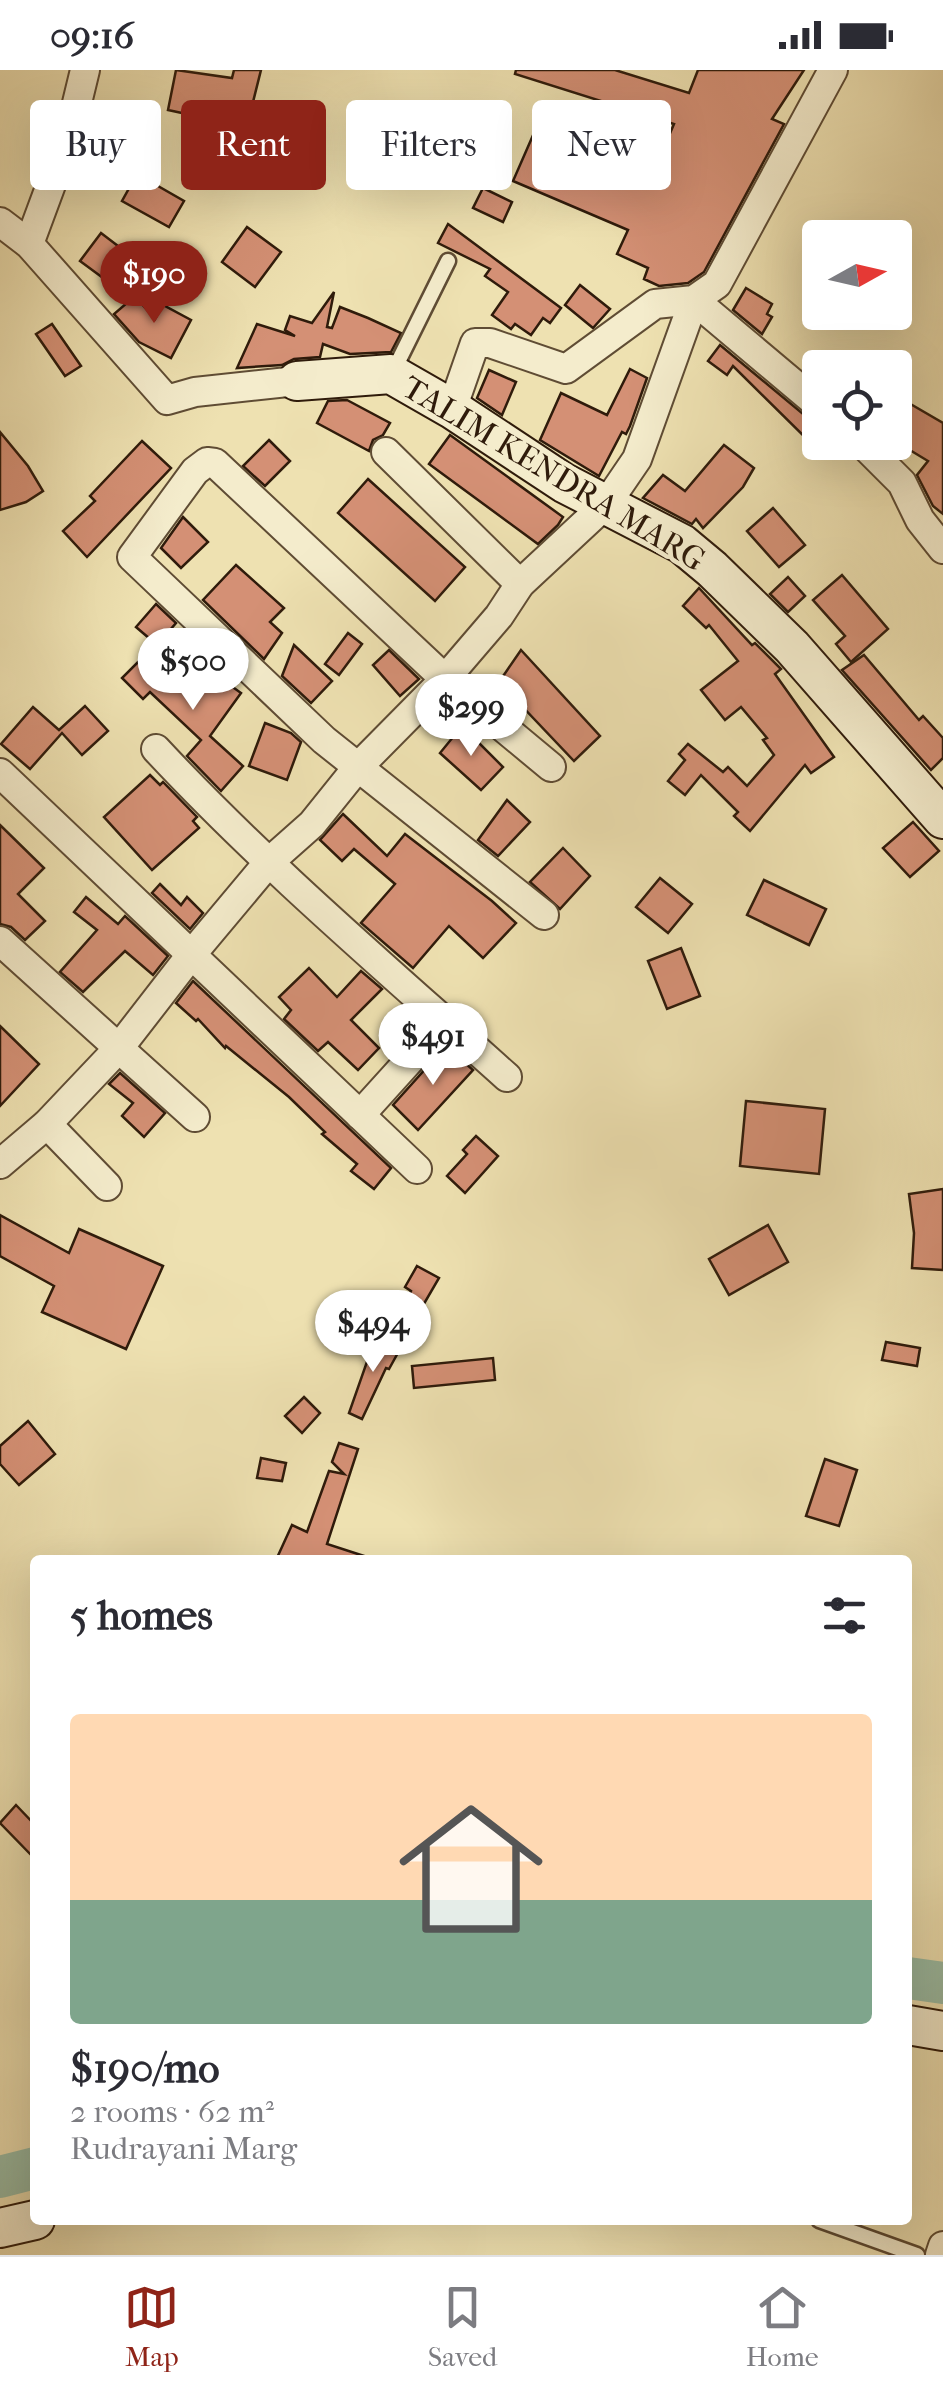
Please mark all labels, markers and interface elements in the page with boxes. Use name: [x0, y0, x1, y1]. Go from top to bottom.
text: 09:16: [50, 13, 134, 58]
chip: Buy: [30, 100, 161, 190]
chip: Rent: [181, 100, 326, 190]
chip: Filters: [346, 100, 512, 190]
chip: New: [532, 100, 671, 190]
north arrow: [802, 220, 912, 330]
map controls: [802, 220, 912, 460]
pin: $190: [95, 241, 213, 326]
text: $190: [122, 255, 186, 292]
button: locate: [802, 350, 912, 460]
street label: TALIM KENDRA MARG: [396, 368, 712, 578]
pin: $500: [134, 628, 252, 713]
text: $500: [160, 642, 226, 679]
pin: $299: [412, 674, 530, 759]
text: $299: [437, 688, 505, 725]
pin: $491: [374, 1003, 492, 1088]
text: $491: [401, 1017, 465, 1054]
pin: $494: [314, 1290, 432, 1375]
text: $494: [337, 1304, 409, 1341]
icon: filters: [817, 1588, 872, 1643]
text: 5 homes: [70, 1591, 213, 1640]
icon: home: [381, 1779, 561, 1959]
text: $190/mo: [70, 2044, 220, 2093]
text: 2 rooms · 62 m²: [70, 2093, 274, 2130]
text: Rudrayani Marg: [70, 2130, 297, 2167]
tab: Map: [124, 2280, 179, 2373]
tab: Saved: [428, 2280, 497, 2373]
tab: Home: [746, 2280, 819, 2373]

